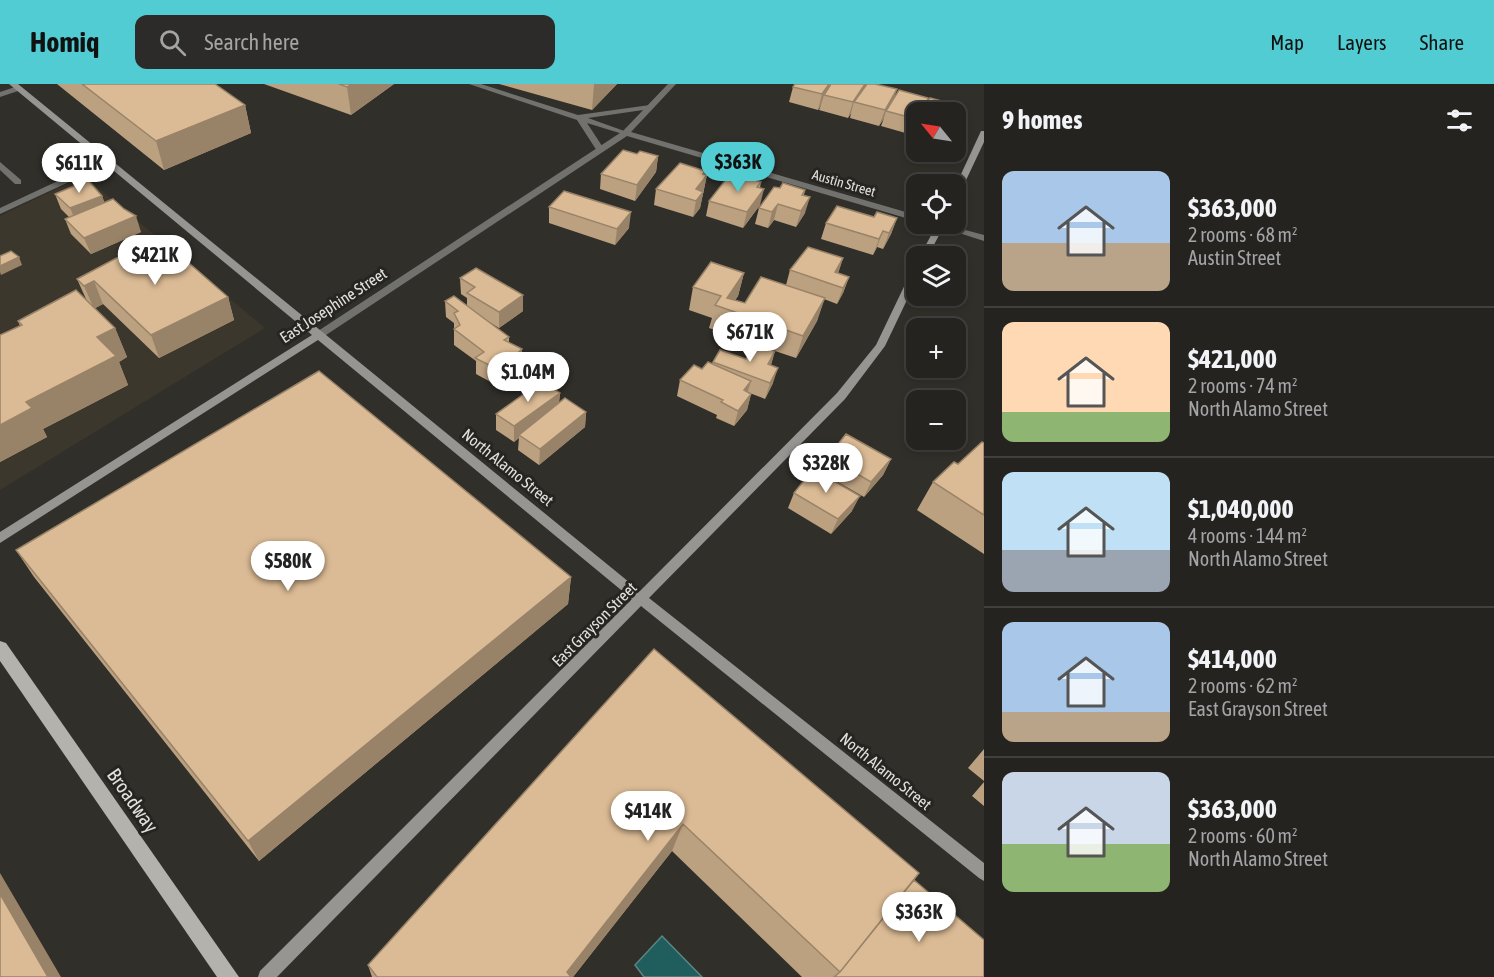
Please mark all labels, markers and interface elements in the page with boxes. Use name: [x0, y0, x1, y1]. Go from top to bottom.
search box: [135, 15, 555, 69]
text: Homiq: [30, 26, 99, 58]
icon: search: [156, 26, 189, 59]
text: Search here: [204, 29, 299, 55]
text: Map: [1270, 30, 1304, 54]
text: Layers: [1337, 30, 1387, 54]
text: Share: [1420, 30, 1464, 54]
north arrow: [906, 102, 966, 162]
map controls: [906, 102, 966, 450]
icon: filters: [1443, 104, 1476, 137]
text: 9 homes: [1002, 105, 1082, 135]
pin: $363K: [696, 142, 780, 193]
pin: $611K: [37, 143, 121, 194]
text: $363K: [715, 150, 761, 173]
text: $611K: [56, 151, 102, 174]
street label: Austin Street: [810, 166, 878, 200]
button: locate: [906, 174, 966, 234]
text: $363,000: [1188, 193, 1277, 223]
icon: home: [1050, 195, 1122, 267]
text: 2 rooms · 68 m²: [1188, 223, 1298, 246]
pin: $421K: [113, 235, 197, 286]
text: $421K: [132, 243, 178, 266]
button: layers: [906, 246, 966, 306]
text: Austin Street: [1188, 246, 1281, 269]
street label: East Josephine Street: [276, 264, 391, 347]
pin: $671K: [708, 312, 792, 363]
button: +: [906, 318, 966, 378]
text: $671K: [727, 320, 773, 343]
text: $421,000: [1188, 344, 1277, 374]
icon: home: [1050, 346, 1122, 418]
pin: $1.04M: [479, 352, 577, 403]
text: $1.04M: [501, 360, 555, 383]
text: 2 rooms · 74 m²: [1188, 374, 1298, 397]
button: −: [906, 390, 966, 450]
text: North Alamo Street: [1188, 397, 1328, 420]
street label: North Alamo Street: [459, 425, 557, 509]
pin: $328K: [784, 443, 868, 494]
text: $328K: [803, 451, 849, 474]
text: $1,040,000: [1188, 494, 1294, 524]
icon: home: [1050, 496, 1122, 568]
text: 4 rooms · 144 m²: [1188, 524, 1307, 547]
pin: $580K: [246, 541, 330, 592]
text: North Alamo Street: [1188, 547, 1328, 570]
text: $580K: [265, 549, 311, 572]
street label: East Grayson Street: [548, 578, 641, 671]
text: $414,000: [1188, 644, 1277, 674]
icon: home: [1050, 646, 1122, 718]
text: 2 rooms · 62 m²: [1188, 674, 1298, 697]
text: East Grayson Street: [1188, 697, 1328, 720]
street label: North Alamo Street: [837, 729, 935, 813]
street label: Broadway: [103, 764, 163, 836]
pin: $414K: [606, 791, 690, 842]
text: $363,000: [1188, 794, 1277, 824]
icon: home: [1050, 796, 1122, 868]
text: $414K: [625, 799, 671, 822]
text: 2 rooms · 60 m²: [1188, 824, 1298, 847]
text: North Alamo Street: [1188, 847, 1328, 870]
pin: $363K: [877, 892, 961, 943]
text: $363K: [896, 900, 942, 923]

